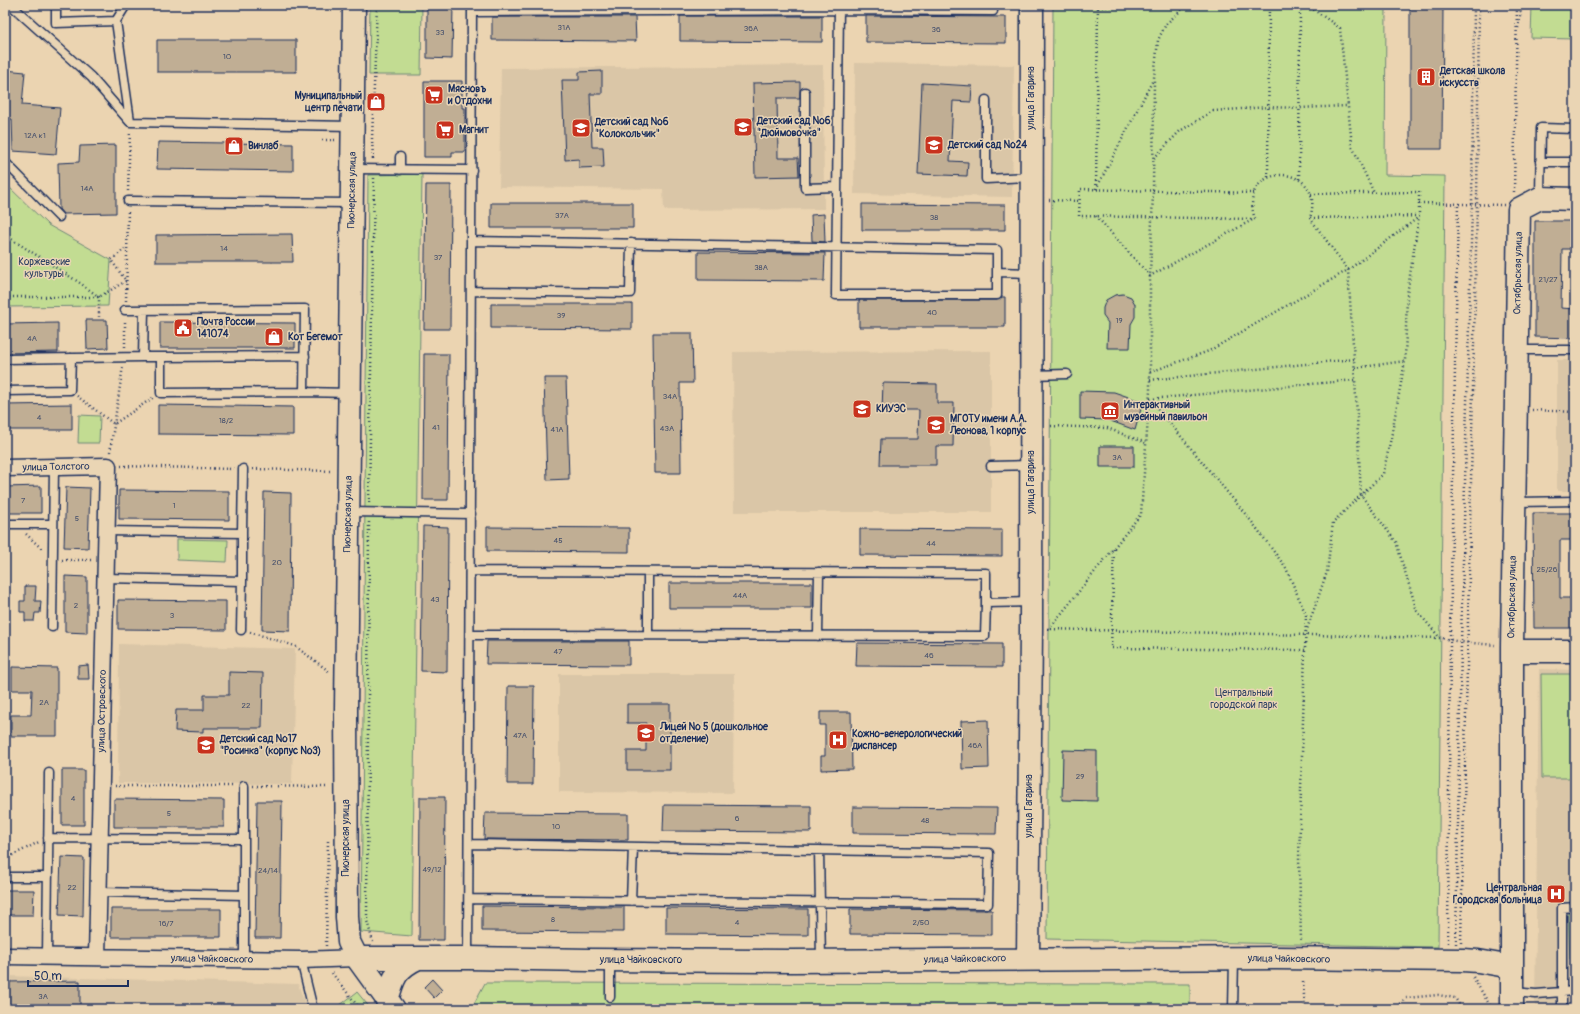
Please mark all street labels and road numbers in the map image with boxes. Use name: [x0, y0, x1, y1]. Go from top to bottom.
street label: улица Гагарина: [1025, 66, 1037, 131]
street label: Пионерская улица: [345, 151, 359, 229]
street label: Октябрьская улица: [1511, 231, 1525, 315]
street label: улица Гагарина: [1025, 450, 1037, 515]
street label: улица Толстого: [21, 460, 90, 474]
street label: Пионерская улица: [341, 475, 355, 553]
street label: Октябрьская улица: [1505, 555, 1519, 639]
street label: улица Островского: [95, 669, 109, 753]
street label: улица Гагарина: [1023, 774, 1035, 839]
street label: Пионерская улица: [340, 799, 352, 877]
street label: улица Чайковского: [170, 952, 254, 966]
street label: улица Чайковского: [923, 952, 1007, 966]
street label: улица Чайковского: [1247, 952, 1331, 966]
street label: улица Чайковского: [599, 954, 683, 966]

